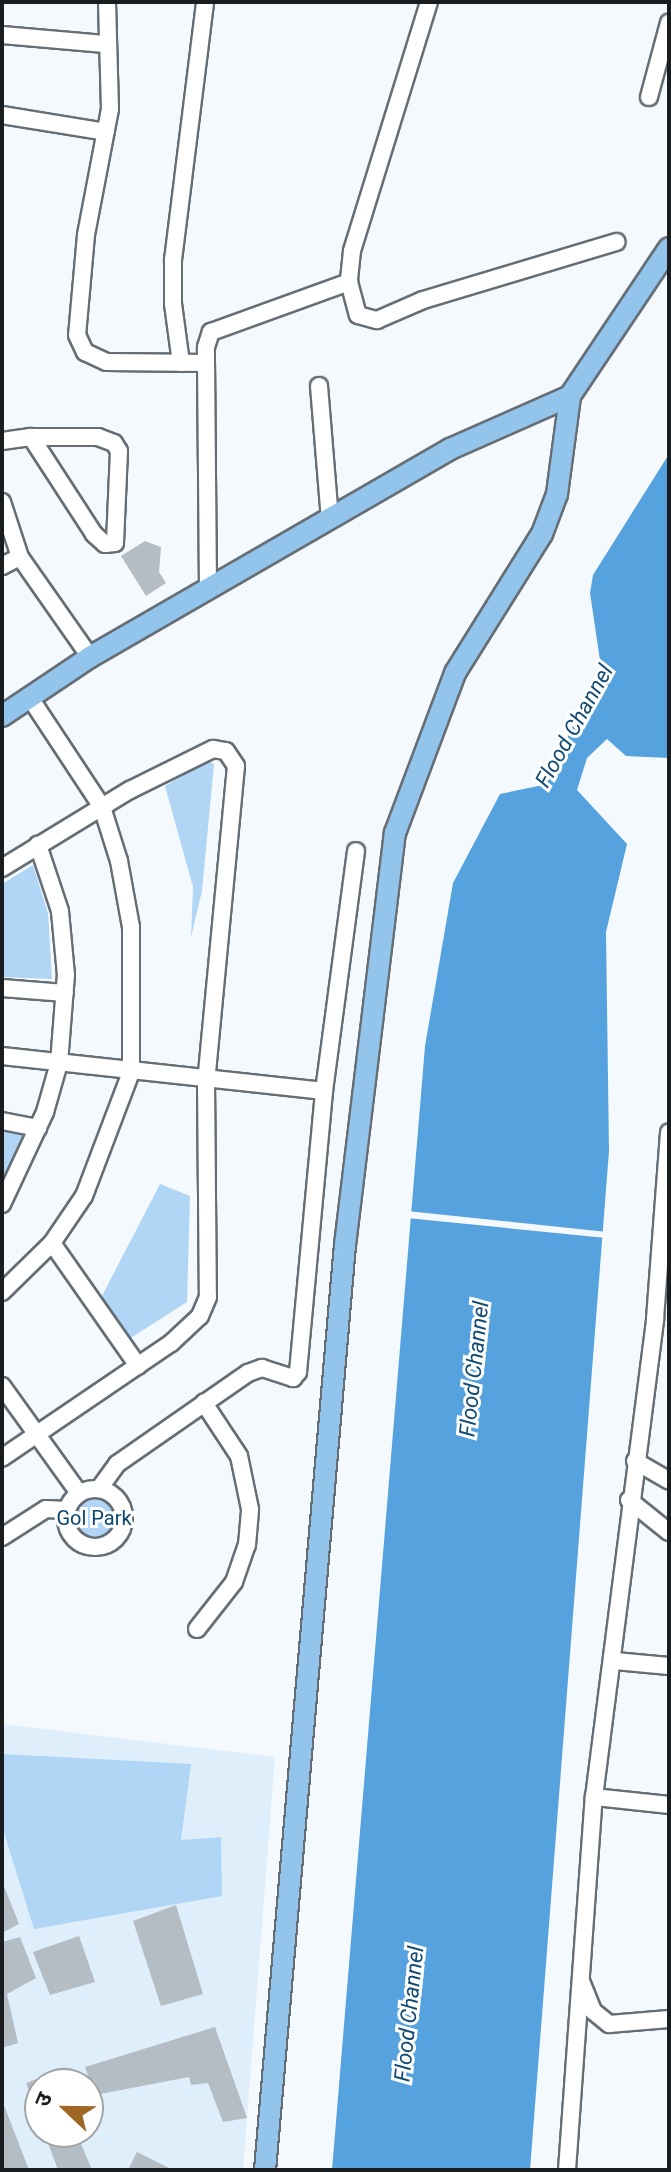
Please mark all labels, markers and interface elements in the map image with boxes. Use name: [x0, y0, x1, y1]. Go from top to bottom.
water label: Flood Channel: [529, 660, 619, 792]
water label: Flood Channel: [454, 1300, 494, 1438]
park label: Gol Park: [56, 1506, 132, 1530]
water label: Flood Channel: [389, 1945, 429, 2083]
north arrow: [24, 2068, 104, 2148]
text: उ: [29, 2089, 57, 2110]

